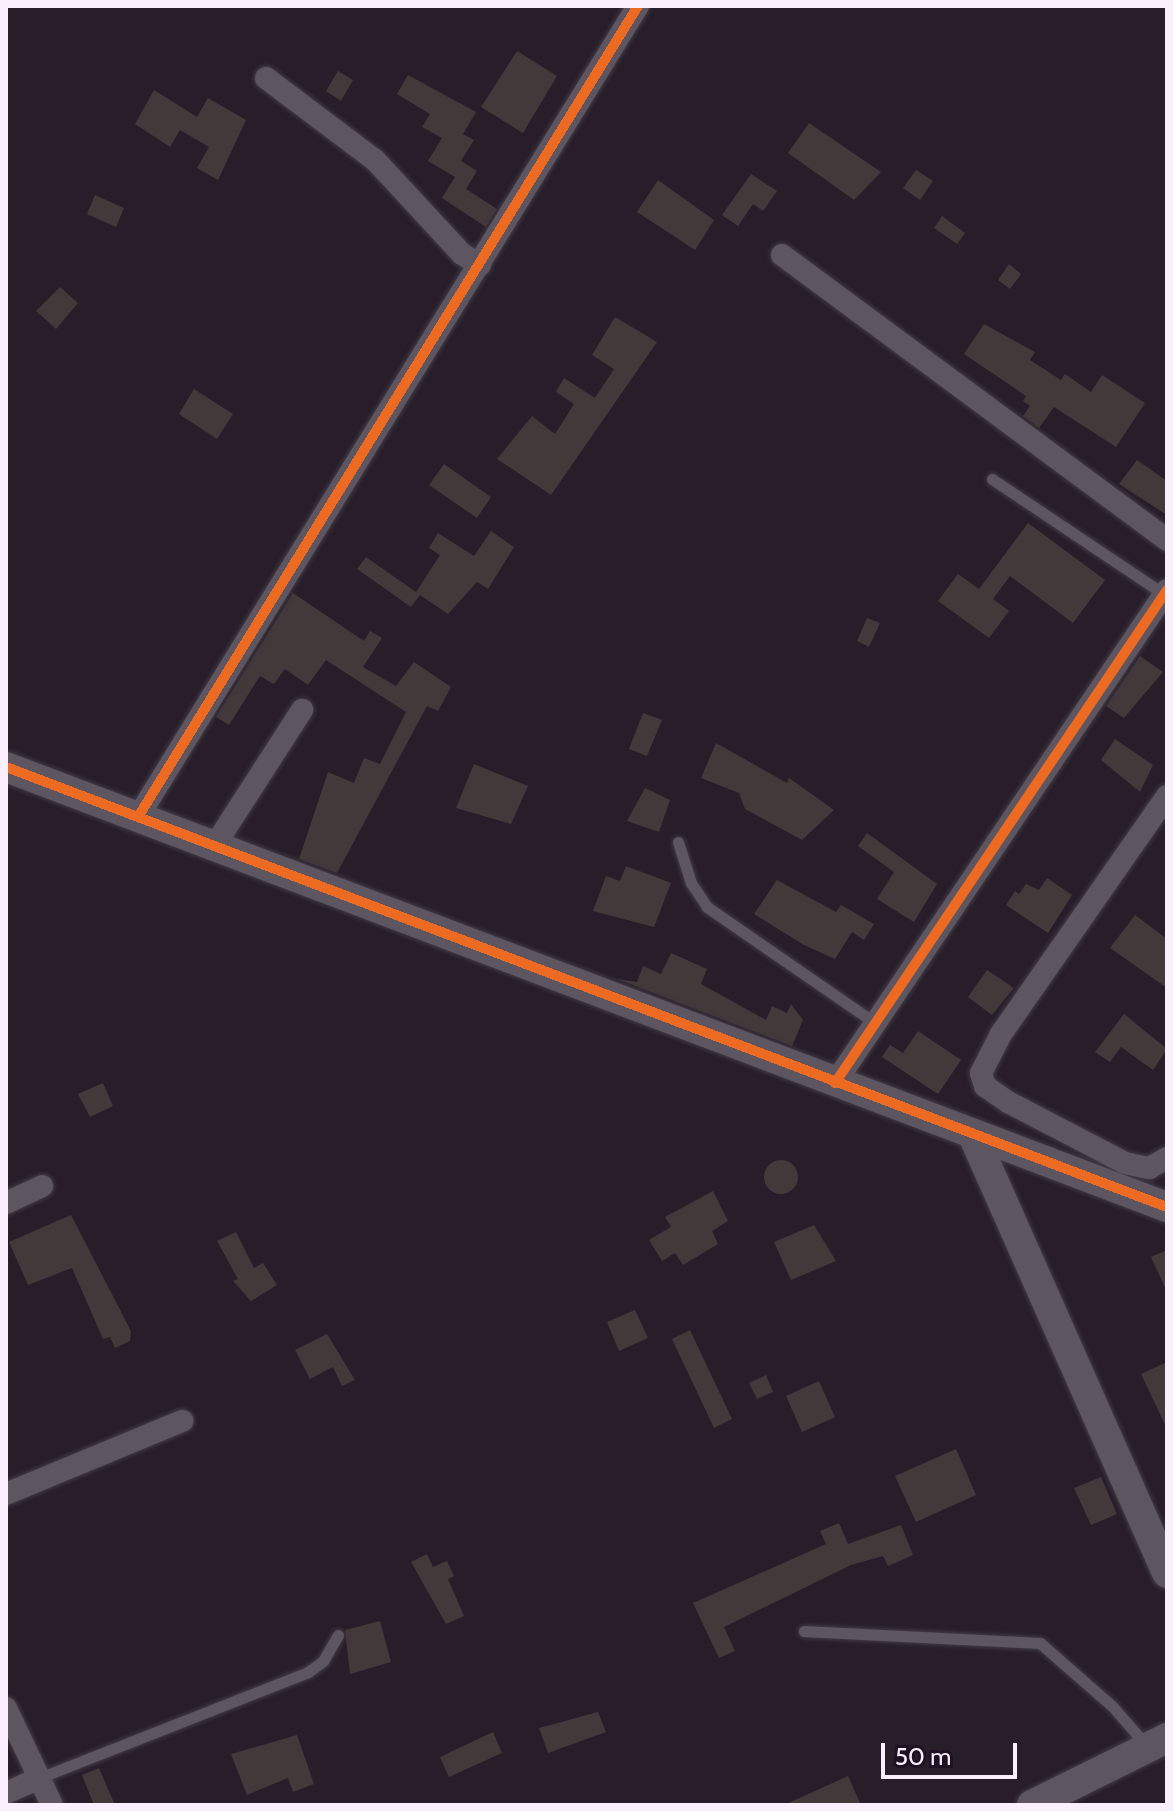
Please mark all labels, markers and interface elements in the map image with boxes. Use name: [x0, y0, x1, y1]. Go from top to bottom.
scale bar: [885, 1727, 1021, 1777]
text: 50 m: [895, 1742, 951, 1771]

